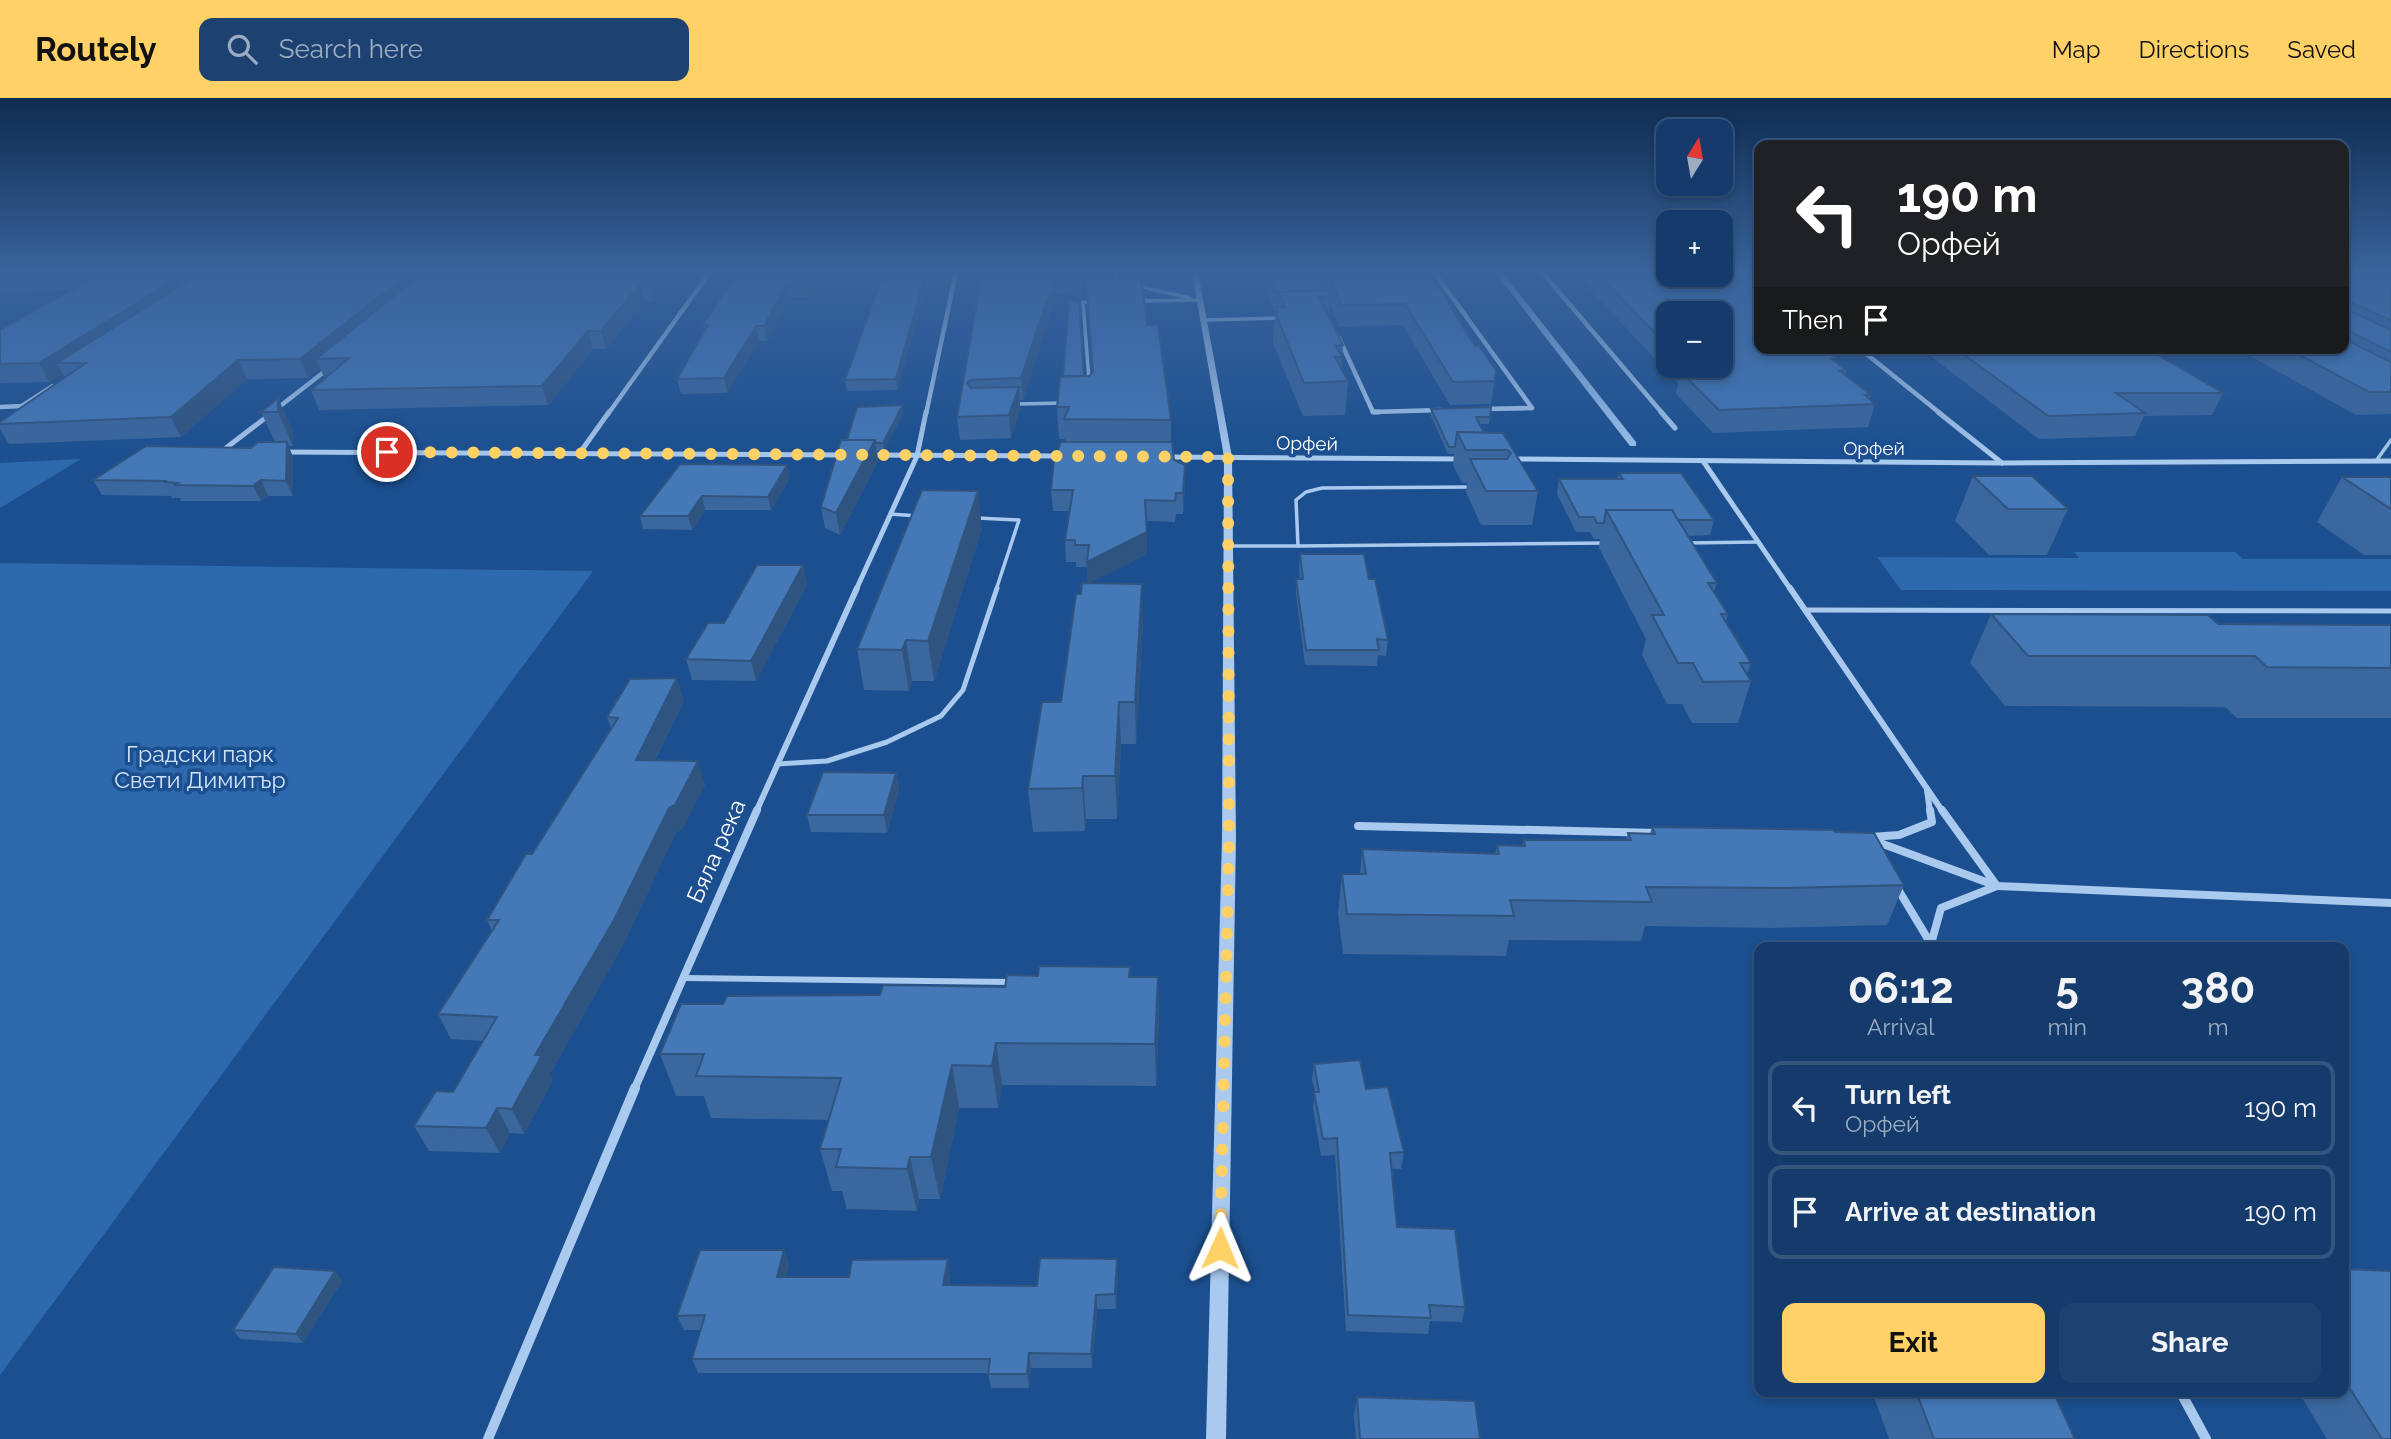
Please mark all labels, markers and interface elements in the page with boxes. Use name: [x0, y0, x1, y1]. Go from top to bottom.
search box: [199, 18, 689, 81]
text: Routely: [35, 30, 157, 69]
icon: search: [223, 30, 261, 68]
text: Search here: [279, 34, 423, 64]
text: Map: [2052, 35, 2101, 64]
text: Directions: [2139, 35, 2249, 64]
text: Saved: [2287, 35, 2356, 64]
north arrow: [1656, 119, 1732, 196]
map controls: [1656, 119, 1733, 378]
text: 190 m: [1897, 166, 2038, 223]
icon: left: [1782, 168, 1873, 259]
button: +: [1656, 210, 1733, 287]
text: Орфей: [1897, 225, 2001, 262]
button: −: [1656, 301, 1733, 378]
icon: arrive: [1857, 301, 1895, 339]
text: Then: [1782, 305, 1843, 335]
pin: [357, 422, 417, 482]
street label: Орфей: [1276, 431, 1338, 455]
icon: arrive: [368, 433, 406, 471]
street label: Орфей: [1843, 437, 1905, 459]
park label: Градски парк Свети Димитър: [114, 740, 286, 793]
street label: Бяла река: [681, 795, 750, 907]
text: 06:12: [1848, 964, 1954, 1013]
text: 5: [2056, 964, 2079, 1013]
text: 380: [2181, 964, 2255, 1013]
text: Arrival: [1867, 1013, 1934, 1040]
text: min: [2047, 1013, 2087, 1040]
text: m: [2207, 1013, 2229, 1040]
text: Turn left: [1845, 1080, 1951, 1110]
icon: left: [1786, 1089, 1824, 1127]
text: 190 m: [2244, 1093, 2317, 1123]
text: Орфей: [1845, 1110, 1920, 1137]
icon: arrive: [1786, 1193, 1824, 1231]
text: Arrive at destination: [1845, 1197, 2096, 1227]
text: 190 m: [2244, 1197, 2317, 1227]
position arrow: [1183, 1211, 1257, 1285]
button: Exit: [1782, 1303, 2045, 1383]
button: Share: [2059, 1303, 2321, 1383]

